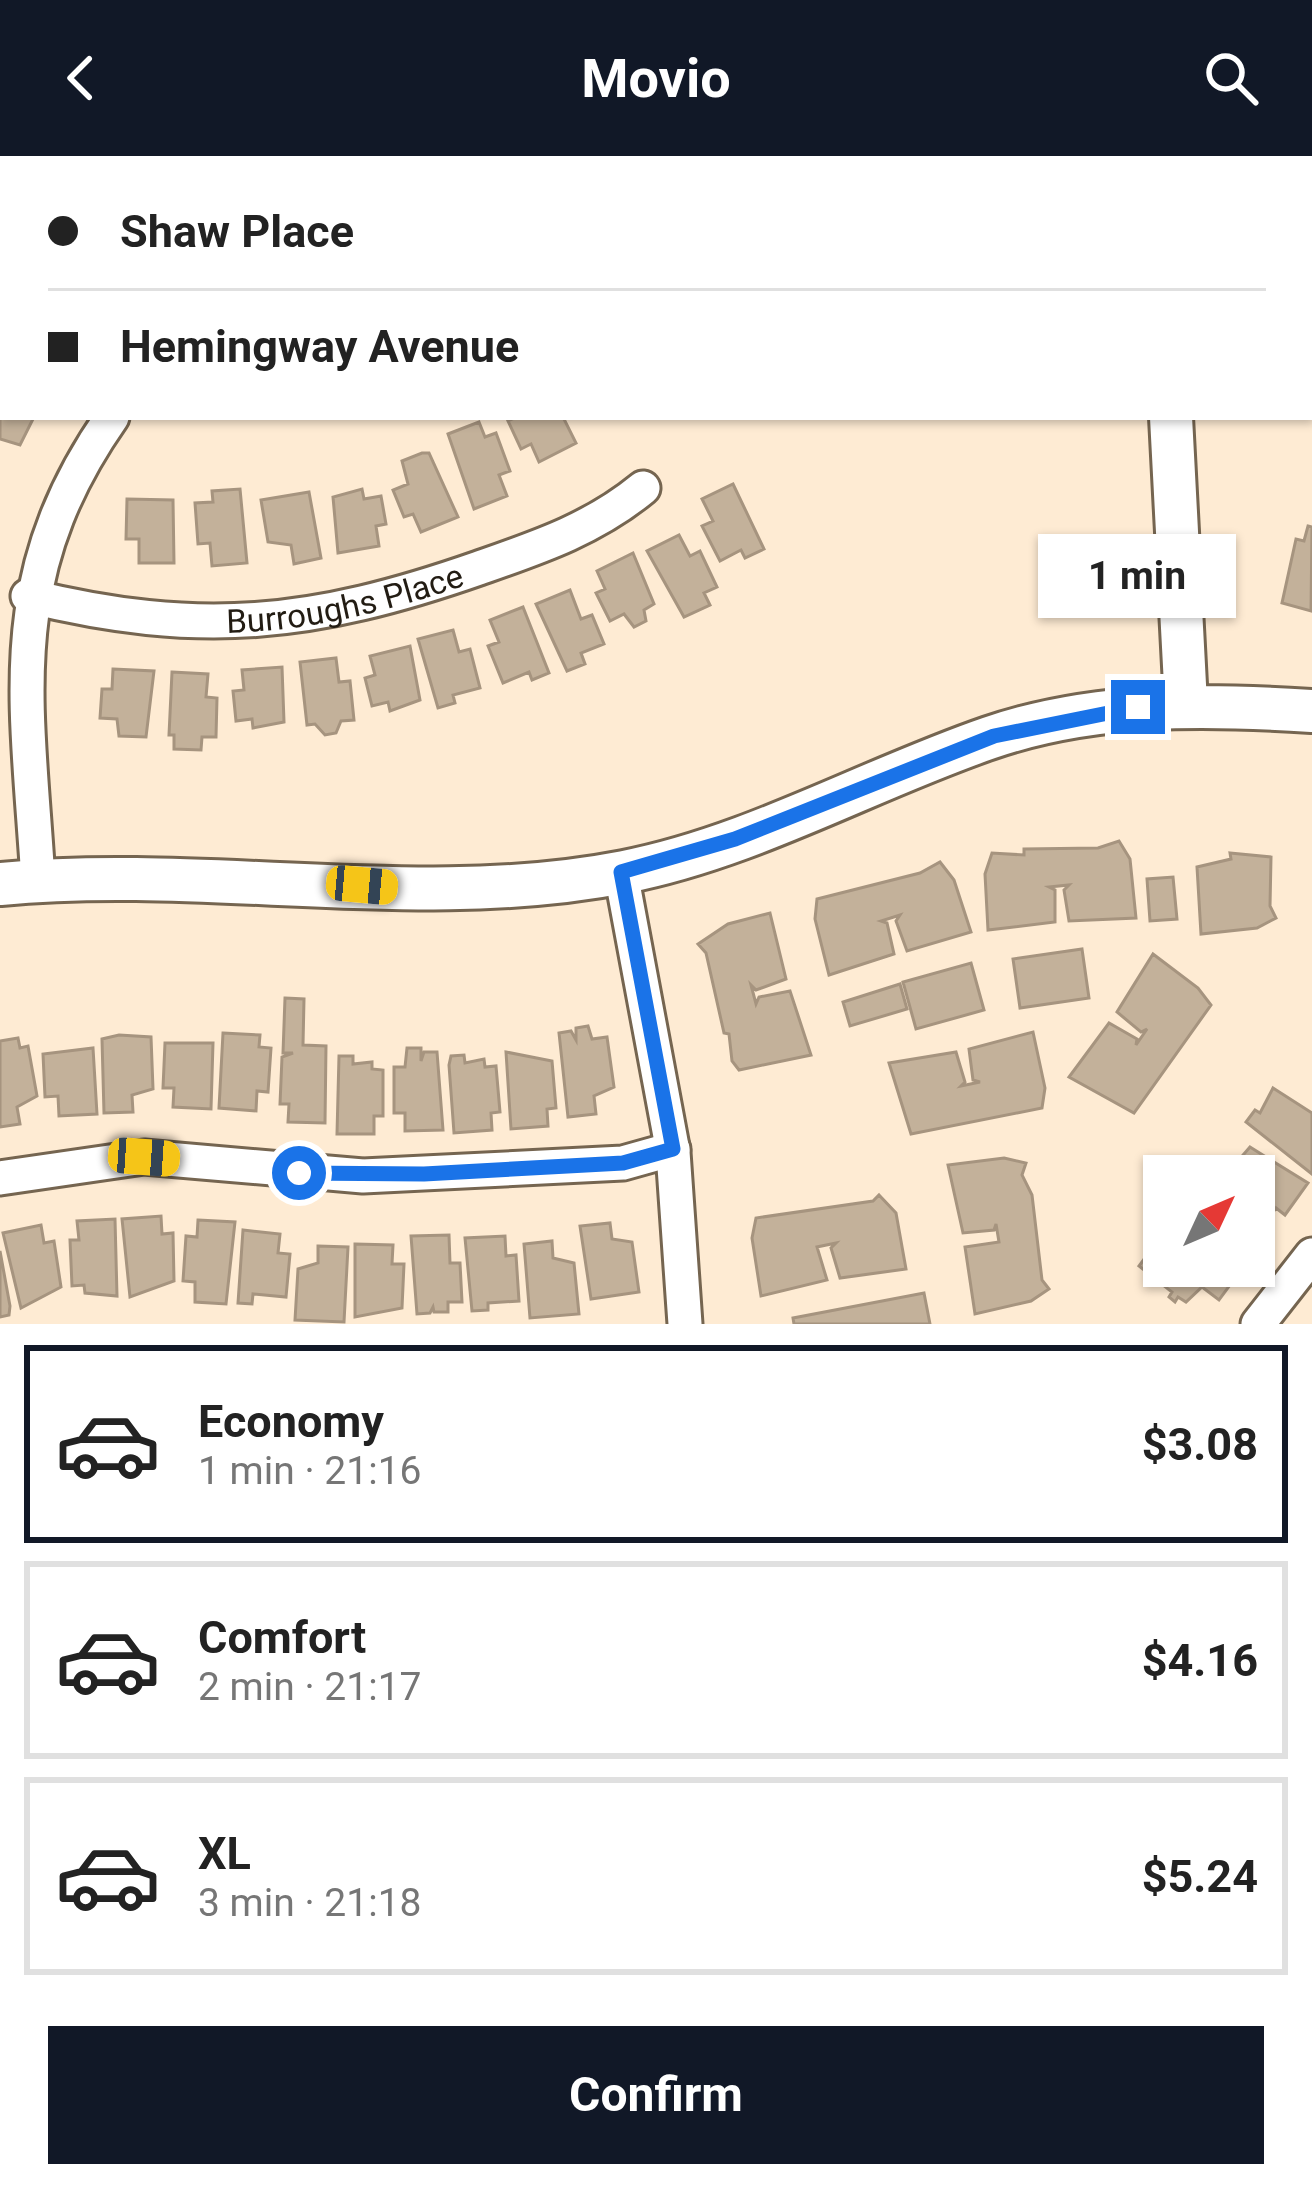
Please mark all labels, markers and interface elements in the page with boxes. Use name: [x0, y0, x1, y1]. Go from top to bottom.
icon: back: [48, 45, 114, 111]
icon: search: [1198, 45, 1264, 111]
text: Movio: [581, 47, 731, 110]
text: Shaw Place: [120, 205, 354, 258]
text: Hemingway Avenue: [120, 320, 519, 373]
callout: 1 min: [1039, 533, 1237, 617]
text: 1 min: [1088, 553, 1186, 599]
street label: Burroughs Place: [225, 555, 468, 640]
route end: [1111, 680, 1165, 734]
car: [325, 864, 399, 906]
car: [107, 1137, 181, 1177]
route start: [272, 1146, 326, 1200]
north arrow: [1143, 1155, 1275, 1287]
map controls: [1143, 1155, 1275, 1287]
icon: car: [54, 1390, 162, 1498]
text: Economy: [198, 1395, 384, 1448]
text: $3.08: [1142, 1418, 1258, 1471]
text: 1 min · 21:16: [198, 1448, 421, 1494]
icon: car: [54, 1606, 162, 1714]
text: Comfort: [198, 1611, 366, 1664]
text: $4.16: [1142, 1634, 1258, 1687]
text: 2 min · 21:17: [198, 1664, 421, 1710]
icon: car: [54, 1822, 162, 1930]
text: XL: [198, 1827, 251, 1880]
text: $5.24: [1142, 1850, 1258, 1903]
text: 3 min · 21:18: [198, 1880, 421, 1926]
button: Confirm: [48, 2026, 1264, 2164]

